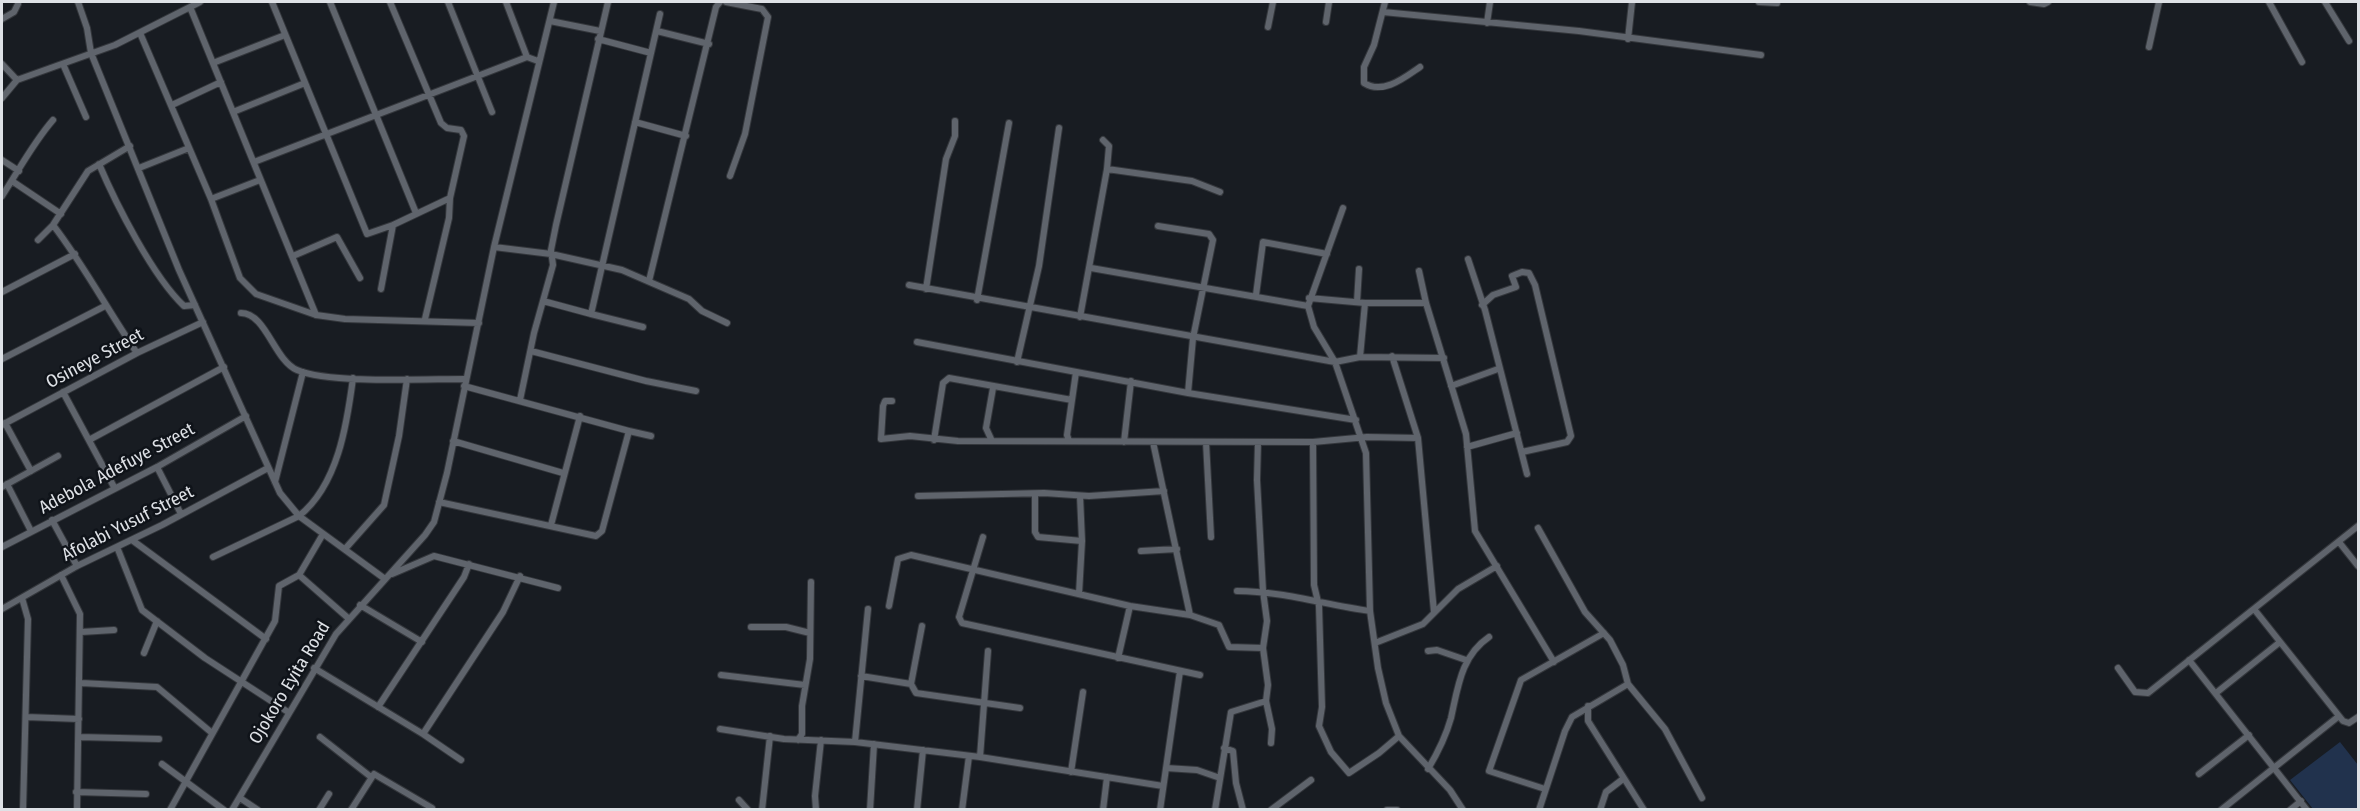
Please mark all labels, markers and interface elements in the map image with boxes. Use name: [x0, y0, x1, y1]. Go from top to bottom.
street label: Osineye Street: [43, 324, 147, 394]
street label: Adebola Adefuye Street: [36, 419, 198, 519]
street label: Afolabi Yusuf Street: [59, 482, 197, 566]
street label: Ojokoro Eyita Road: [245, 618, 335, 748]

